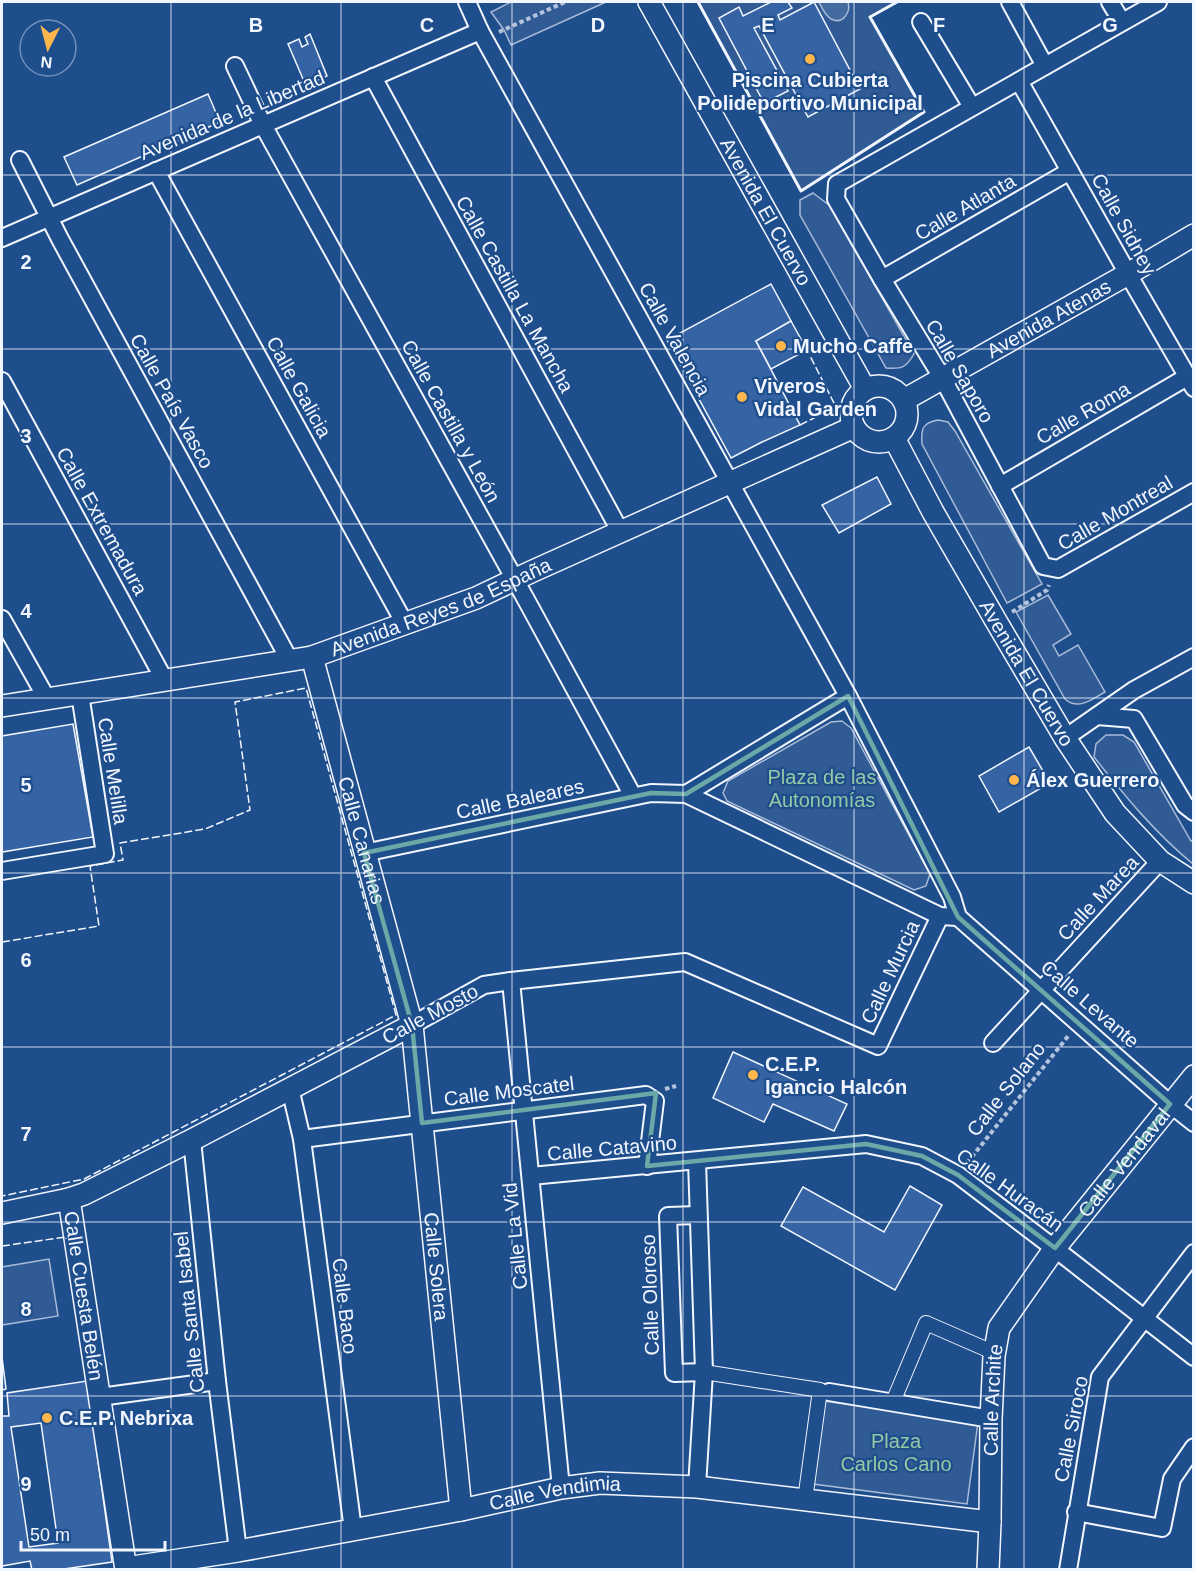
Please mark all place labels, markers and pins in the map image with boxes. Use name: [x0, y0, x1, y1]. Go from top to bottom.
marker: Piscina Cubierta Polideportivo Municipal: [803, 52, 817, 66]
place label: Piscina Cubierta Polideportivo Municipal: [697, 69, 923, 114]
place label: Mucho Caffe: [793, 335, 913, 357]
marker: Mucho Caffe: [774, 339, 788, 353]
place label: Viveros Vidal Garden: [754, 375, 877, 420]
marker: Viveros Vidal Garden: [735, 390, 749, 404]
place label: Álex Guerrero: [1026, 769, 1159, 791]
marker: Álex Guerrero: [1007, 773, 1021, 787]
place label: C.E.P. Igancio Halcón: [765, 1053, 907, 1098]
marker: C.E.P. Igancio Halcón: [746, 1068, 760, 1082]
place label: C.E.P. Nebrixa: [59, 1407, 194, 1429]
marker: C.E.P. Nebrixa: [40, 1411, 54, 1425]

